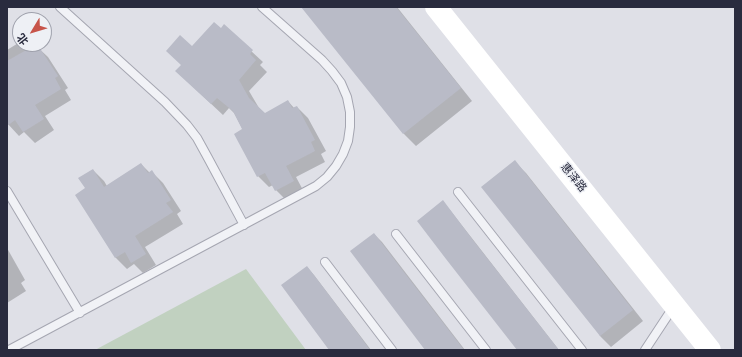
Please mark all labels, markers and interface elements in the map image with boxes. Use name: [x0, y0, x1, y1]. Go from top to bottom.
north arrow: [12, 12, 52, 52]
text: 北: [14, 30, 32, 48]
street label: 惠泽路: [557, 161, 589, 195]

